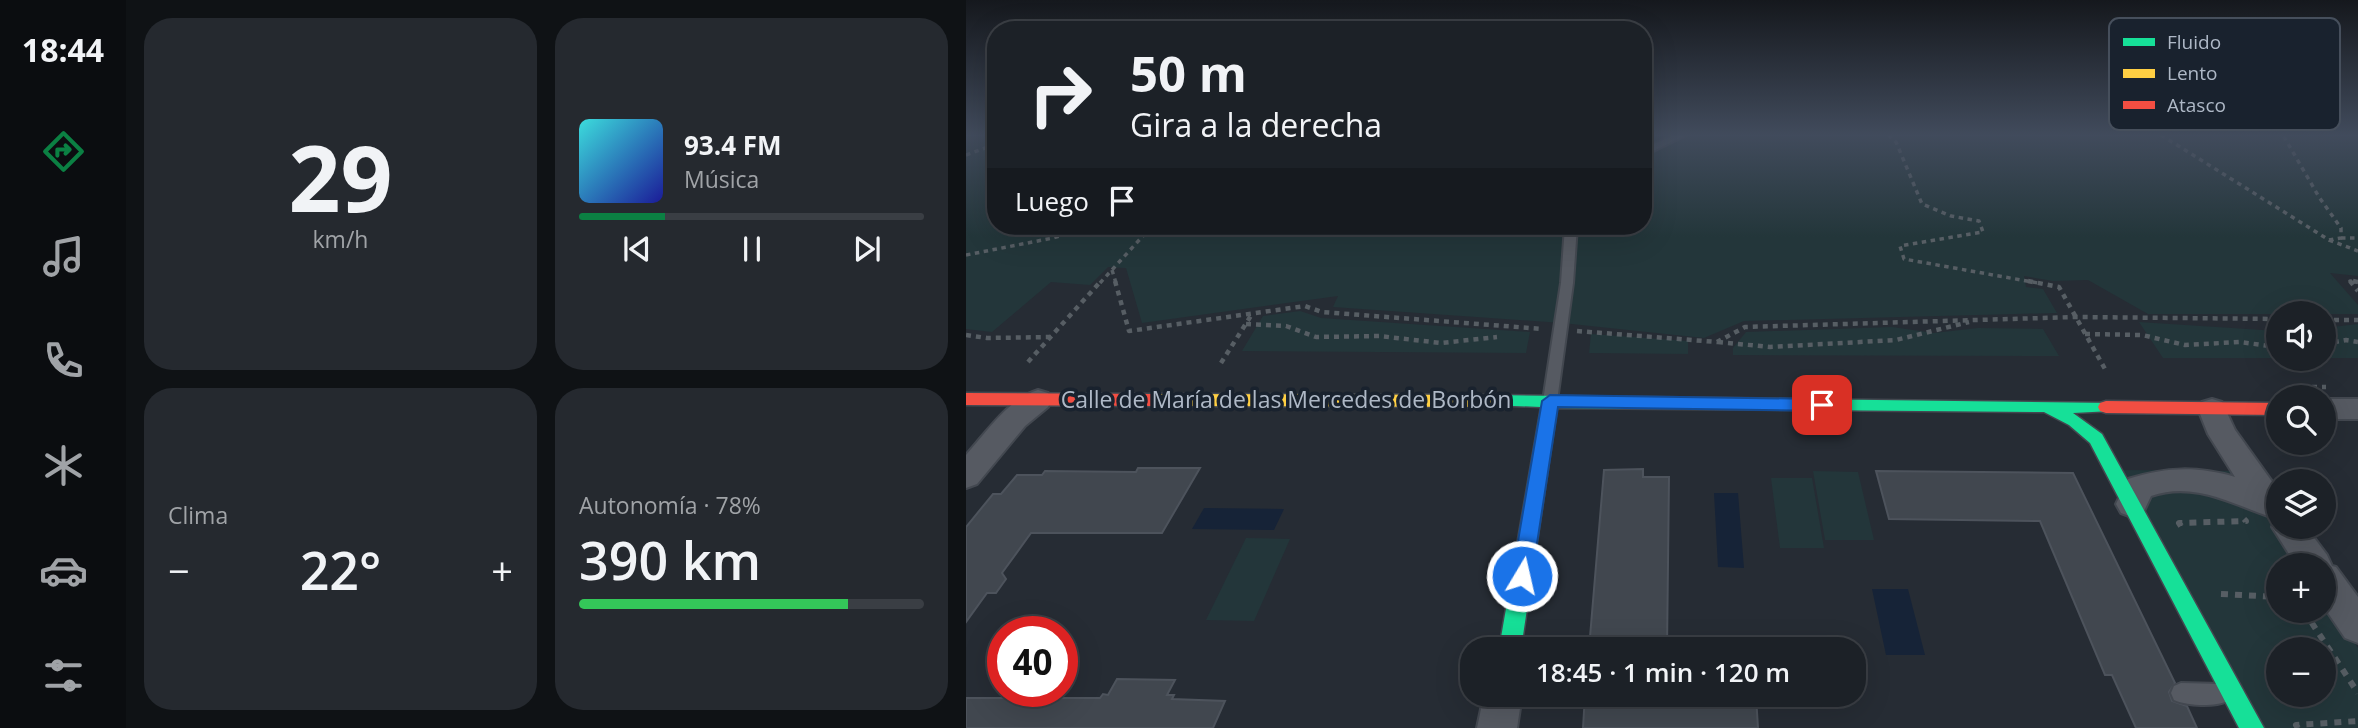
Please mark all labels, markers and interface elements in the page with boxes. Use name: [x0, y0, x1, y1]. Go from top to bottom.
legend: [2109, 18, 2340, 130]
text: 18:44: [22, 28, 104, 71]
text: Fluido: [2167, 29, 2221, 55]
text: 50 m: [1130, 40, 1247, 106]
icon: right: [1015, 49, 1106, 140]
text: Lento: [2167, 60, 2217, 86]
text: Atasco: [2167, 92, 2226, 118]
text: Gira a la derecha: [1130, 103, 1382, 146]
text: 29: [288, 115, 393, 239]
icon: directions: [39, 127, 88, 176]
text: 93.4 FM: [684, 127, 782, 163]
text: Música: [684, 163, 759, 195]
icon: arrive: [1103, 182, 1141, 220]
text: Luego: [1015, 183, 1089, 219]
text: km/h: [313, 223, 368, 255]
icon: previous: [618, 230, 656, 268]
icon: pause: [733, 230, 771, 268]
icon: next: [848, 230, 886, 268]
icon: music: [39, 232, 88, 281]
map controls: [2266, 301, 2336, 707]
button: sound: [2266, 301, 2336, 371]
icon: phone: [39, 336, 88, 385]
pin: [1792, 375, 1852, 435]
street label: Calle de María de las Mercedes de Borbón: [1061, 383, 1511, 415]
button: search: [2266, 385, 2336, 455]
icon: arrive: [1803, 386, 1841, 424]
icon: climate: [39, 441, 88, 490]
button: layers: [2266, 469, 2336, 539]
text: Autonomía · 78%: [579, 489, 761, 521]
text: Clima: [168, 499, 228, 531]
text: 390 km: [579, 524, 761, 595]
text: 22°: [300, 534, 381, 605]
position arrow: [1485, 539, 1559, 613]
text: −: [168, 544, 190, 596]
text: +: [491, 544, 513, 596]
icon: car: [39, 546, 88, 595]
button: +: [2266, 553, 2336, 623]
speed limit sign: 40: [987, 616, 1078, 707]
button: −: [2266, 637, 2336, 707]
icon: filters: [39, 651, 88, 700]
text: 18:45 · 1 min · 120 m: [1536, 654, 1790, 690]

